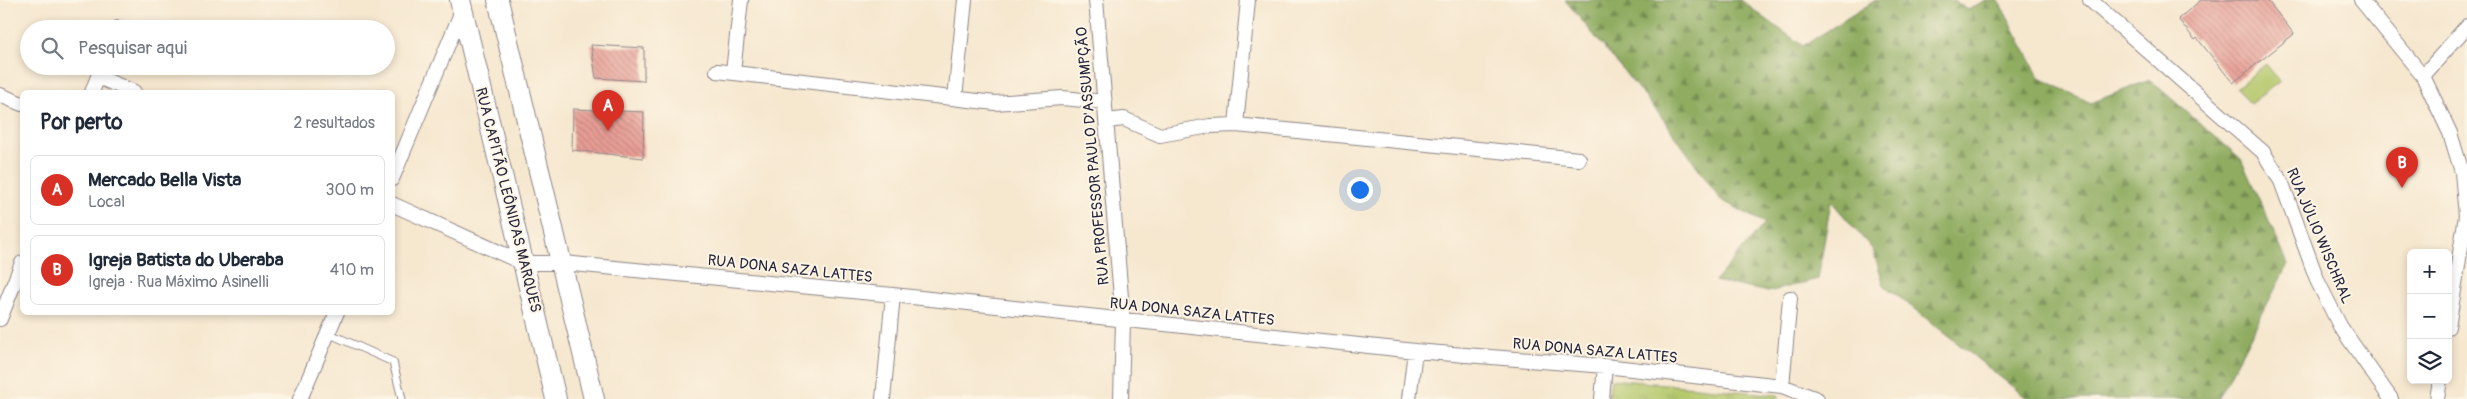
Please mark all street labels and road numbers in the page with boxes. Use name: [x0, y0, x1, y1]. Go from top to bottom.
street label: RUA PROFESSOR PAULO D'ASSUMPÇÃO: [1072, 26, 1114, 286]
street label: RUA CAPITÃO LEÔNIDAS MARQUES: [471, 86, 545, 314]
street label: RUA JÚLIO WISCHRAL: [2282, 165, 2356, 307]
street label: RUA DONA SAZA LATTES: [707, 251, 873, 287]
street label: RUA DONA SAZA LATTES: [1109, 294, 1275, 330]
street label: RUA DONA SAZA LATTES: [1512, 334, 1678, 368]

